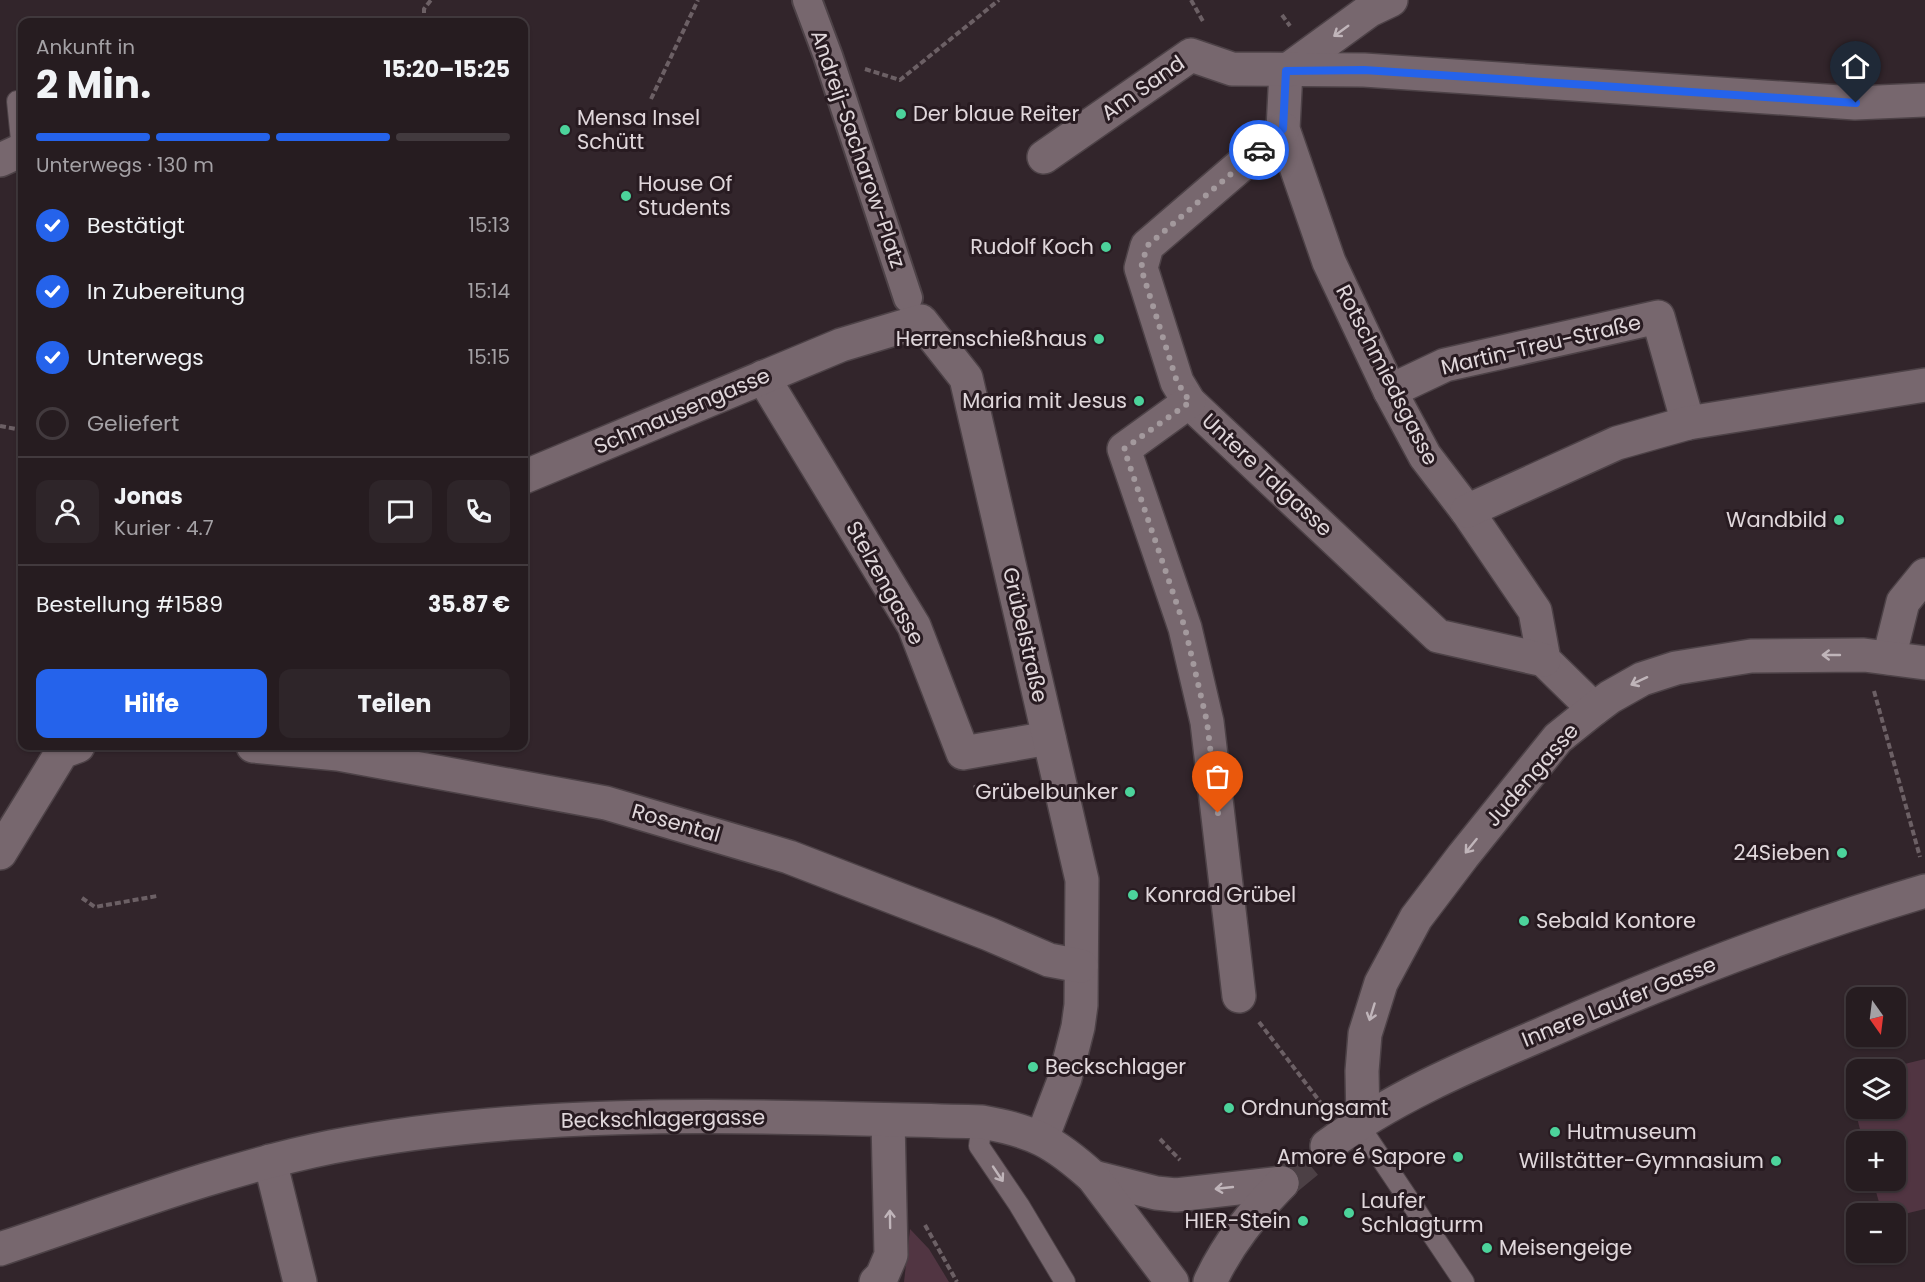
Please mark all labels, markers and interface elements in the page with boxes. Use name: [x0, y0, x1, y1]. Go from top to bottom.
one-way arrow: [1334, 24, 1350, 37]
street label: Andreij-Sacharow-Platz: [804, 26, 913, 272]
text: Ankunft in: [36, 33, 135, 61]
pin: [1830, 41, 1881, 103]
street label: Am Sand: [1095, 48, 1190, 127]
icon: home: [1839, 50, 1872, 83]
text: 15:20–15:25: [383, 54, 510, 85]
text: 2 Min.: [36, 57, 151, 112]
place label: Der blaue Reiter: [913, 99, 1080, 128]
place label: Mensa Insel Schütt: [577, 103, 700, 156]
marker: Der blaue Reiter: [894, 107, 908, 121]
courier: [1229, 120, 1289, 180]
marker: Mensa Insel Schütt: [558, 123, 572, 137]
icon: car: [1243, 134, 1276, 167]
text: Unterwegs · 130 m: [36, 151, 214, 179]
place label: House Of Students: [638, 169, 733, 222]
marker: House Of Students: [619, 189, 633, 203]
icon: check: [36, 209, 69, 242]
text: Bestätigt: [87, 210, 185, 241]
text: 15:13: [469, 211, 510, 239]
place label: Rudolf Koch: [970, 232, 1094, 261]
marker: Rudolf Koch: [1099, 240, 1113, 254]
icon: check: [36, 275, 69, 308]
text: In Zubereitung: [87, 276, 245, 307]
text: 15:14: [468, 277, 510, 305]
street label: Rotschmiedsgasse: [1329, 279, 1446, 470]
street label: Martin-Treu-Straße: [1438, 307, 1644, 382]
place label: Herrenschießhaus: [896, 324, 1087, 353]
marker: Herrenschießhaus: [1092, 332, 1106, 346]
icon: check: [36, 341, 69, 374]
text: Unterwegs: [87, 342, 204, 373]
text: 15:15: [468, 343, 510, 371]
street label: Schmausengasse: [589, 360, 774, 461]
place label: Maria mit Jesus: [962, 386, 1127, 415]
marker: Maria mit Jesus: [1132, 394, 1146, 408]
street label: Untere Talgasse: [1196, 406, 1339, 543]
text: Geliefert: [87, 408, 179, 439]
button: person: [36, 480, 99, 543]
button: chat: [369, 480, 432, 543]
button: phone: [447, 480, 510, 543]
text: Jonas: [114, 481, 183, 512]
place label: Wandbild: [1726, 505, 1827, 534]
marker: Wandbild: [1832, 513, 1846, 527]
text: Kurier · 4.7: [114, 514, 214, 542]
street label: Stelzengasse: [839, 516, 931, 650]
street label: Grübelstraße: [996, 564, 1055, 705]
text: Bestellung #1589: [36, 589, 223, 620]
text: 35.87 €: [428, 589, 510, 620]
one-way arrow: [1821, 649, 1841, 661]
button: Hilfe: [36, 669, 267, 738]
button: Teilen: [279, 669, 510, 738]
one-way arrow: [1631, 676, 1649, 688]
street label: Judengasse: [1479, 717, 1585, 833]
pin: [1192, 751, 1243, 813]
icon: bag: [1201, 760, 1234, 793]
place label: Grübelbunker: [975, 777, 1118, 806]
marker: Grübelbunker: [1123, 785, 1137, 799]
street label: Rosental: [629, 796, 724, 849]
one-way arrow: [1465, 837, 1478, 853]
place label: 24Sieben: [1734, 838, 1830, 867]
marker: 24Sieben: [1835, 846, 1849, 860]
place label: Konrad Grübel: [1145, 880, 1296, 909]
marker: Konrad Grübel: [1126, 888, 1140, 902]
place label: Sebald Kontore: [1536, 906, 1696, 935]
marker: Sebald Kontore: [1517, 914, 1531, 928]
street label: Innere Laufer Gasse: [1517, 949, 1720, 1054]
north arrow: [1846, 987, 1906, 1047]
map controls: [1846, 987, 1906, 1263]
one-way arrow: [1366, 1002, 1377, 1021]
place label: Beckschlager: [1045, 1052, 1186, 1081]
button: layers: [1846, 1059, 1906, 1119]
marker: Beckschlager: [1026, 1060, 1040, 1074]
place label: Ordnungsamt: [1241, 1093, 1388, 1122]
marker: Ordnungsamt: [1222, 1101, 1236, 1115]
street label: Beckschlagergasse: [561, 1102, 765, 1135]
place label: Hutmuseum: [1567, 1117, 1697, 1146]
marker: Hutmuseum: [1548, 1125, 1562, 1139]
button: +: [1846, 1131, 1906, 1191]
place label: Amore é Sapore: [1277, 1142, 1446, 1171]
place label: Willstätter-Gymnasium: [1519, 1146, 1764, 1175]
marker: Amore é Sapore: [1451, 1150, 1465, 1164]
marker: Willstätter-Gymnasium: [1769, 1154, 1783, 1168]
one-way arrow: [992, 1166, 1004, 1182]
one-way arrow: [1215, 1183, 1235, 1194]
place label: Laufer Schlagturm: [1361, 1186, 1484, 1239]
button: −: [1846, 1203, 1906, 1263]
place label: HIER-Stein: [1185, 1206, 1291, 1235]
marker: Laufer Schlagturm: [1342, 1206, 1356, 1220]
one-way arrow: [885, 1210, 896, 1230]
marker: HIER-Stein: [1296, 1214, 1310, 1228]
place label: Meisengeige: [1499, 1233, 1632, 1262]
marker: Meisengeige: [1480, 1241, 1494, 1255]

